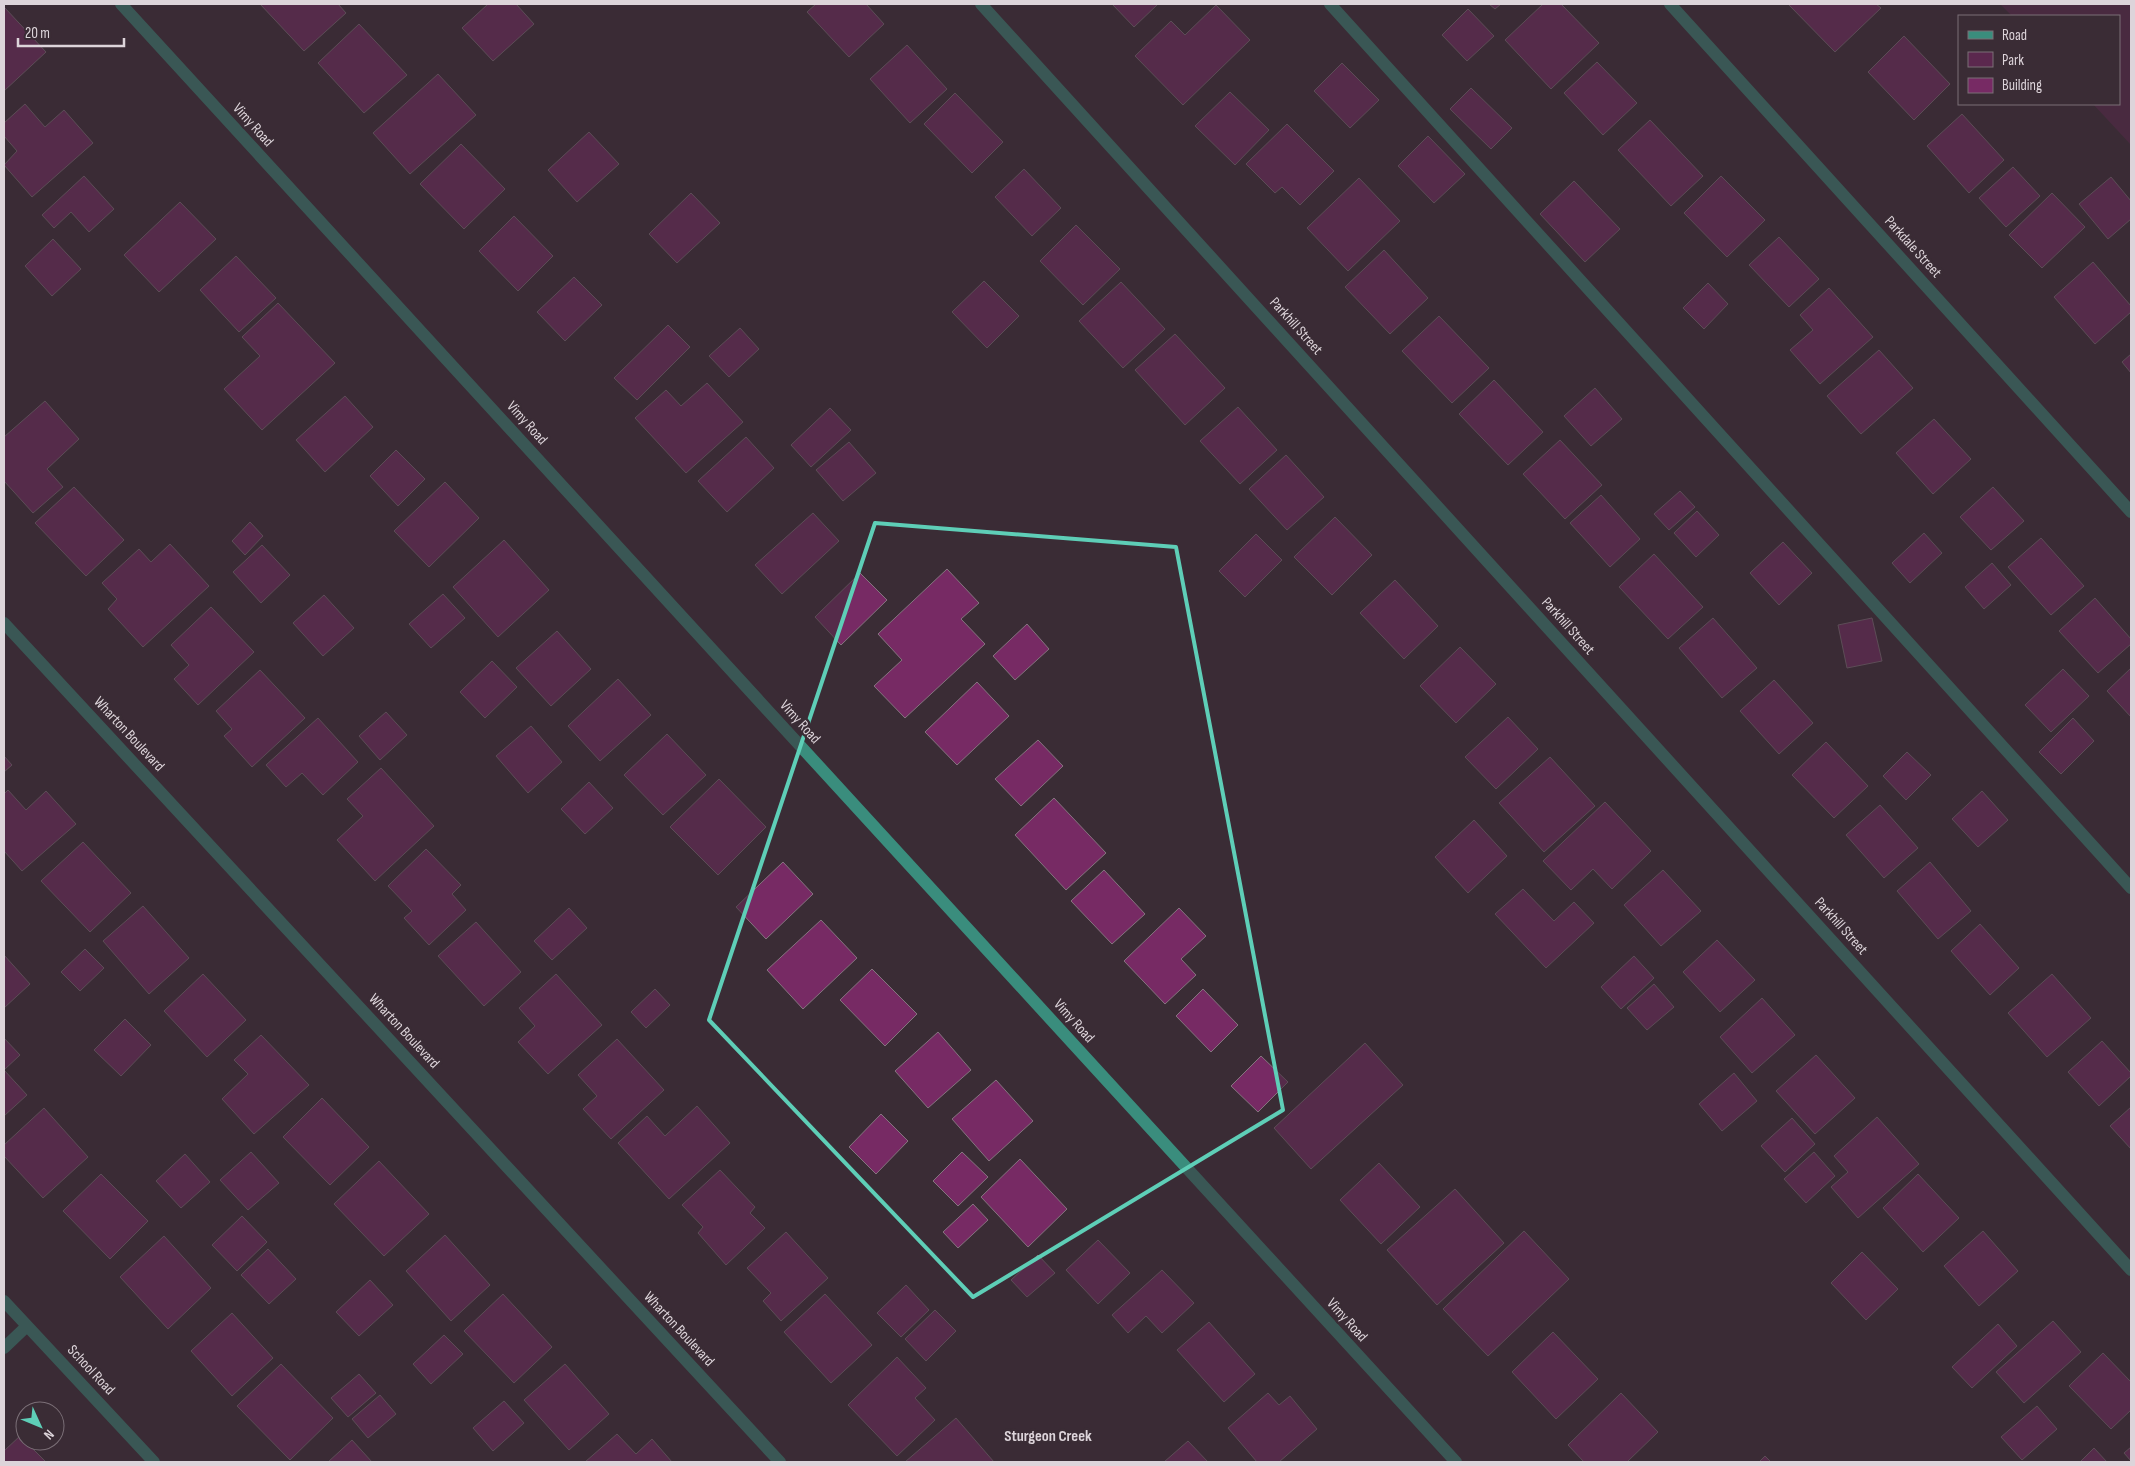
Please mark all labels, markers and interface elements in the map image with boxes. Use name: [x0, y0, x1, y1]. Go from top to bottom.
scale bar: [18, 15, 124, 47]
legend: [1958, 15, 2120, 105]
text: 20 m: [25, 24, 50, 43]
text: Road: [2002, 26, 2027, 45]
text: Park: [2002, 51, 2024, 70]
text: Building: [2002, 76, 2042, 95]
street label: Vimy Road: [228, 99, 278, 151]
street label: Parkdale Street: [1880, 212, 1946, 282]
street label: Parkhill Street: [1265, 293, 1327, 359]
street label: Vimy Road: [502, 397, 552, 449]
street label: Parkhill Street: [1537, 593, 1599, 659]
street label: Wharton Boulevard: [89, 693, 169, 775]
street label: Vimy Road: [775, 696, 825, 748]
street label: Parkhill Street: [1810, 893, 1872, 959]
street label: Wharton Boulevard: [364, 990, 444, 1072]
street label: Vimy Road: [1049, 995, 1099, 1047]
street label: Wharton Boulevard: [639, 1288, 719, 1370]
street label: Vimy Road: [1322, 1294, 1372, 1346]
street label: School Road: [63, 1341, 119, 1399]
north arrow: [15, 1401, 65, 1451]
text: N: [40, 1426, 58, 1443]
district label: Sturgeon Creek: [1004, 1427, 1092, 1446]

